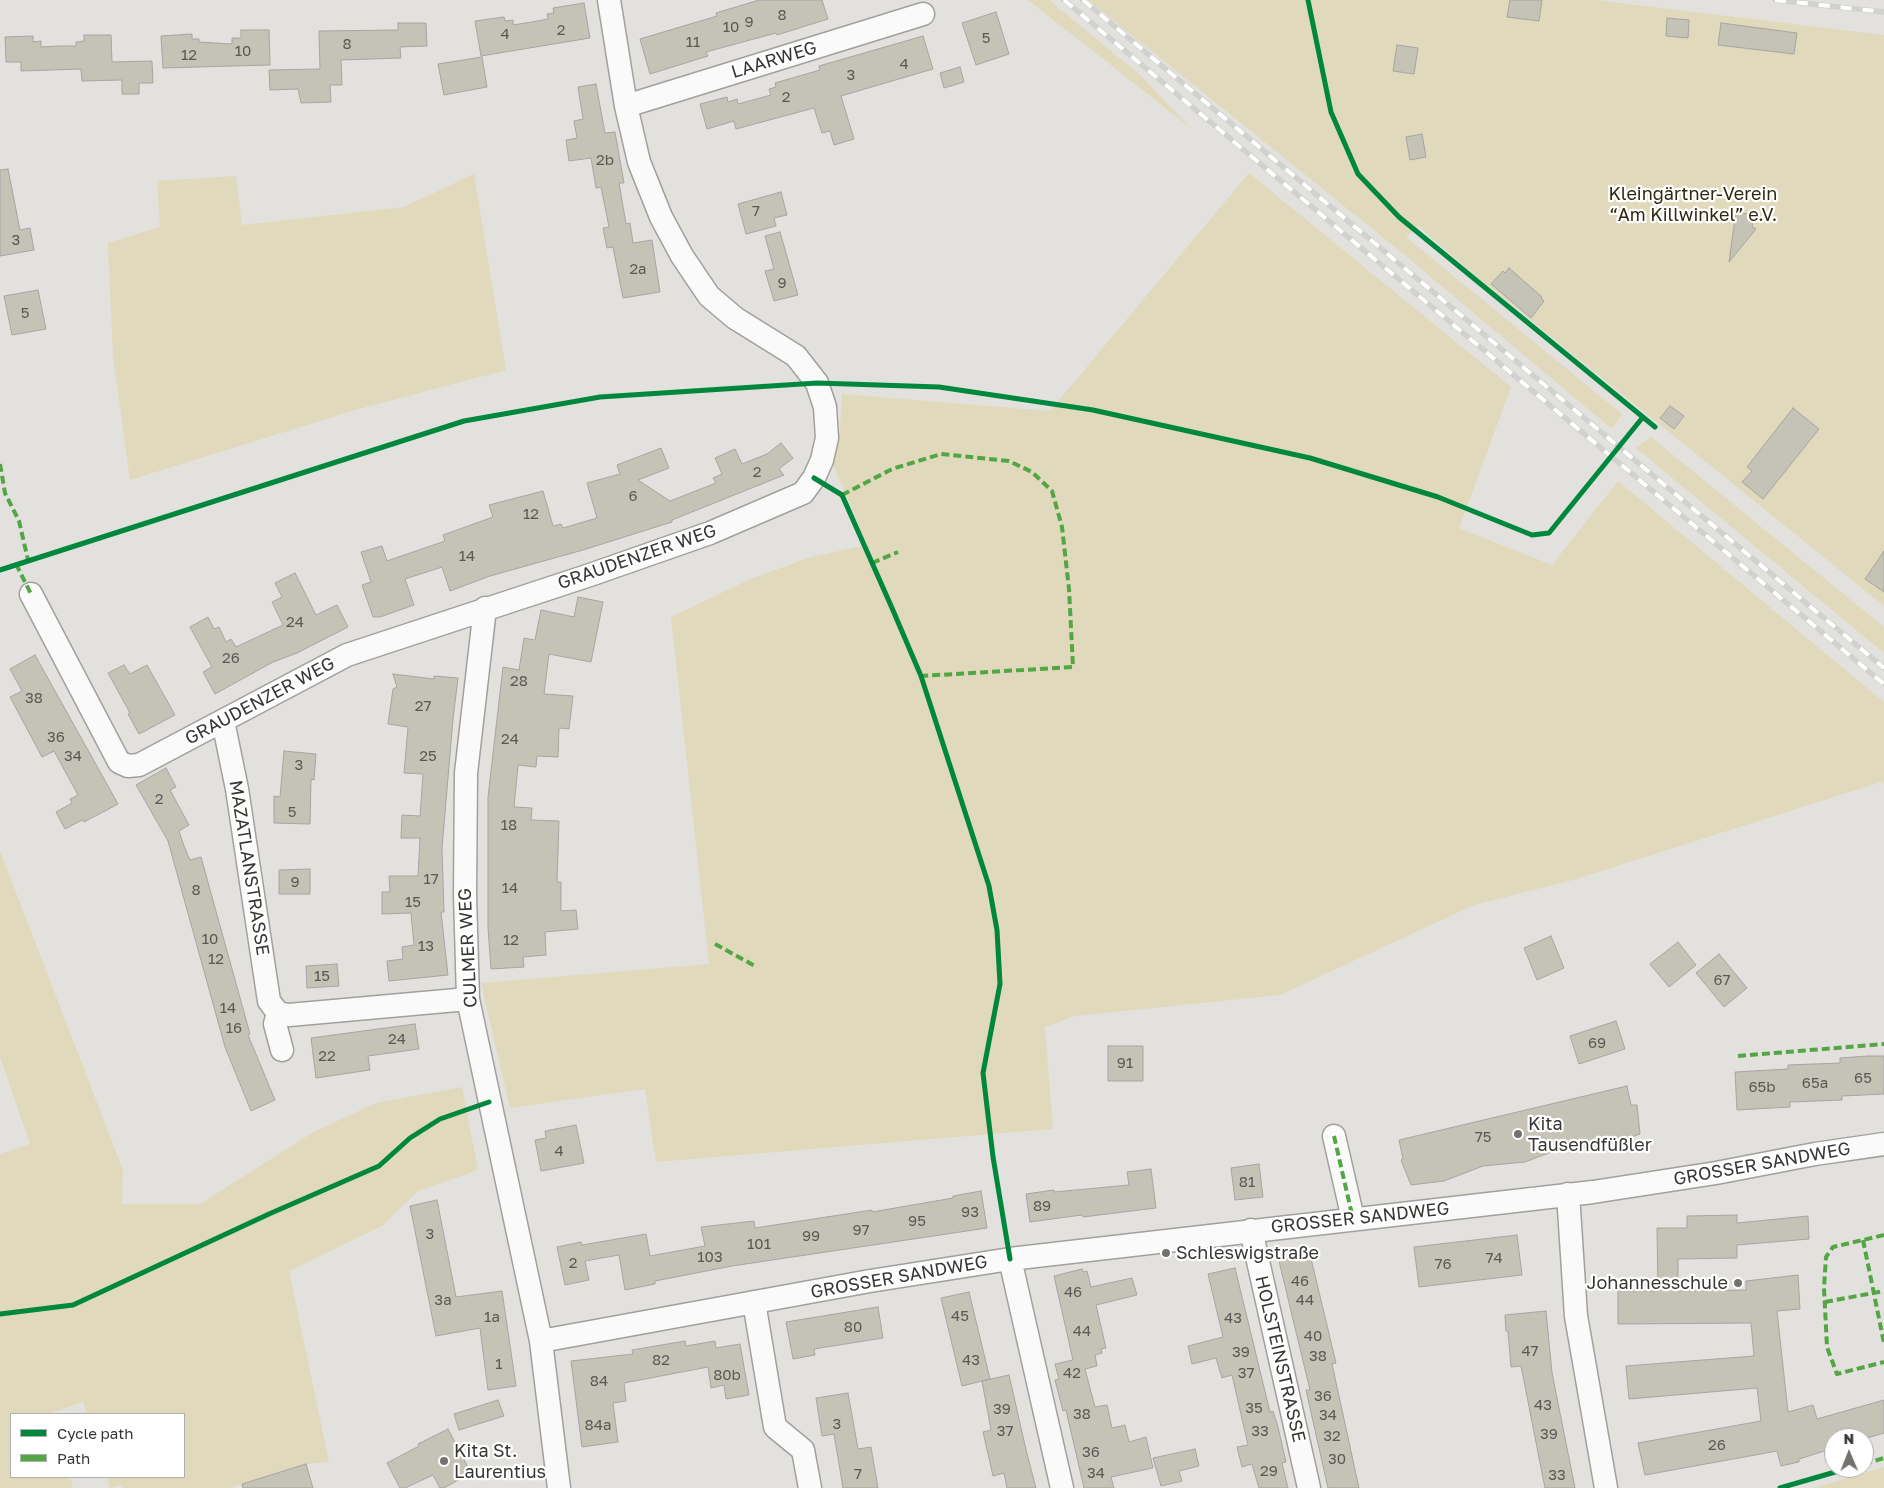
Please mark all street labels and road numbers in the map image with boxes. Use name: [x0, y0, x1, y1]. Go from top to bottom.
street label: LAARWEG: [729, 37, 819, 83]
street label: GRAUDENZER WEG: [555, 520, 719, 594]
street label: GRAUDENZER WEG: [182, 652, 338, 750]
street label: MAZATLANSTRASSE: [224, 779, 274, 957]
street label: CULMER WEG: [454, 888, 482, 1008]
street label: GROSSER SANDWEG: [1672, 1138, 1852, 1190]
street label: GROSSER SANDWEG: [1270, 1198, 1450, 1238]
street label: GROSSER SANDWEG: [809, 1251, 989, 1303]
street label: HOLSTEINSTRASSE: [1250, 1274, 1310, 1444]

